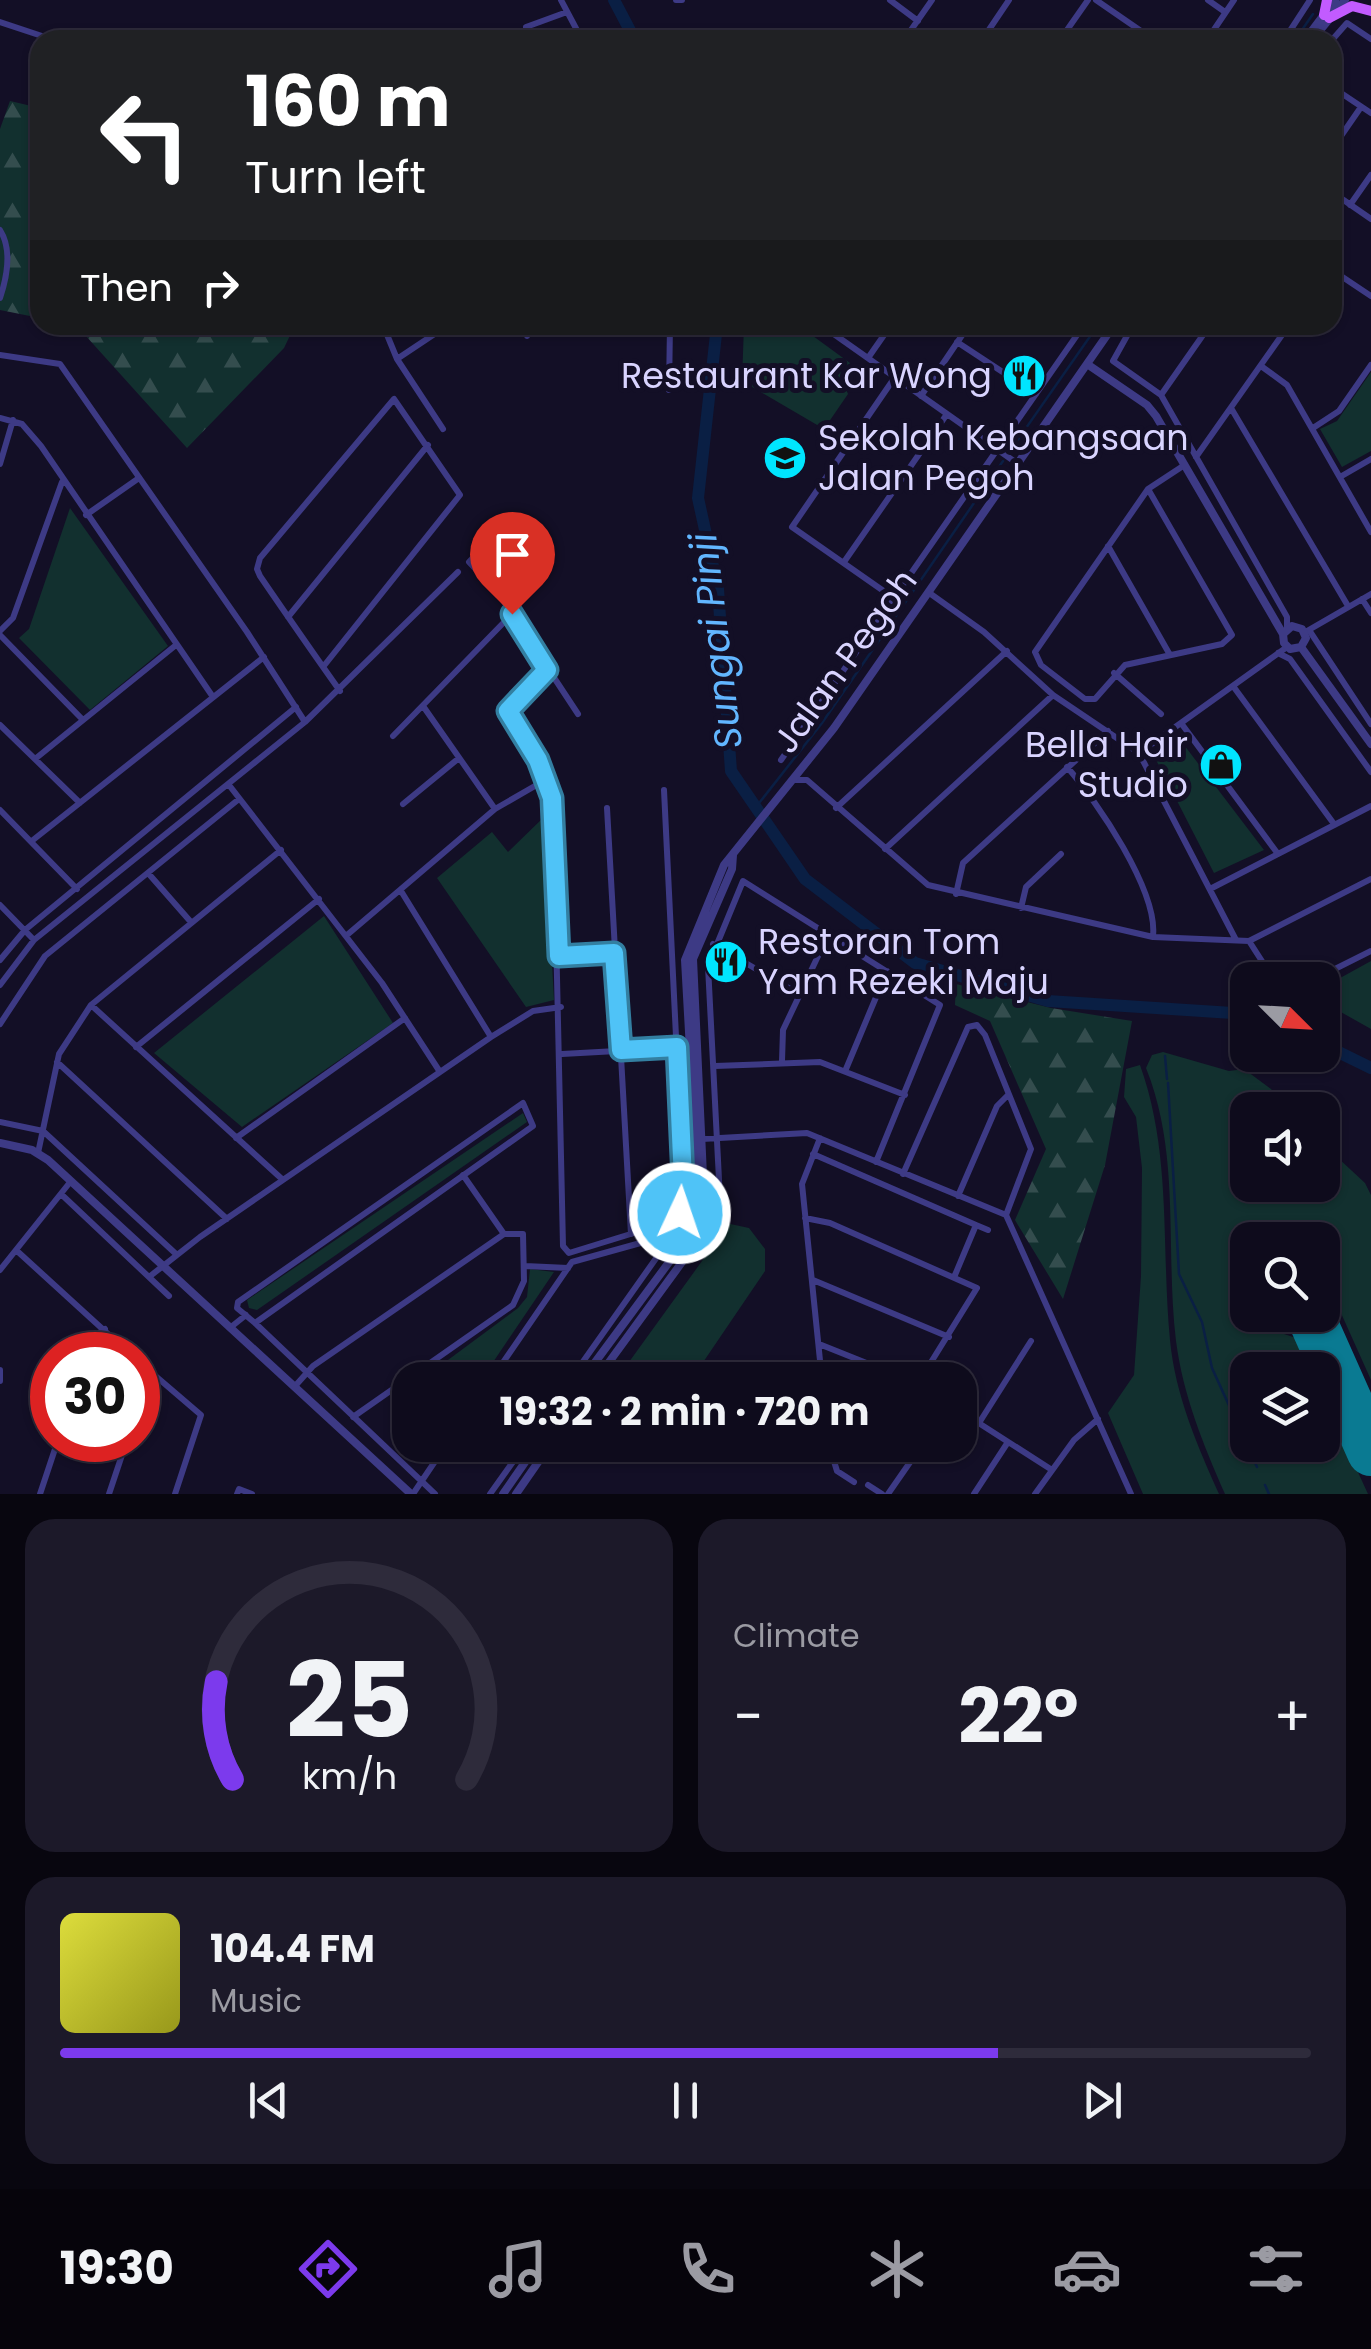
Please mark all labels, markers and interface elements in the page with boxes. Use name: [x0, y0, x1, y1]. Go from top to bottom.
text: 160 m: [245, 52, 451, 151]
icon: left: [80, 70, 210, 200]
text: Turn left: [245, 146, 426, 209]
icon: right: [193, 260, 248, 315]
text: Then: [80, 261, 173, 314]
place label: Restaurant Kar Wong: [621, 351, 992, 400]
restaurant icon: Restaurant Kar Wong: [1001, 353, 1047, 399]
place label: Sekolah Kebangsaan Jalan Pegoh: [818, 413, 1189, 502]
school or university icon: Sekolah Kebangsaan Jalan Pegoh: [762, 435, 808, 481]
pin: [470, 512, 555, 615]
icon: arrive: [485, 527, 540, 582]
water label: Sungai Pinji: [676, 529, 755, 752]
street label: Jalan Pegoh: [761, 559, 928, 763]
place label: Bella Hair Studio: [1025, 720, 1188, 809]
shop icon: Bella Hair Studio: [1198, 742, 1244, 788]
place label: Restoran Tom Yam Rezeki Maju: [758, 917, 1049, 1006]
restaurant icon: Restoran Tom Yam Rezeki Maju: [703, 939, 749, 985]
north arrow: [1230, 962, 1340, 1072]
map controls: [1230, 962, 1340, 1462]
button: sound: [1230, 1092, 1340, 1202]
position arrow: [628, 1161, 732, 1265]
button: search: [1230, 1222, 1340, 1332]
speed limit sign: 30: [30, 1332, 160, 1462]
button: layers: [1230, 1352, 1340, 1462]
text: 19:32 · 2 min · 720 m: [499, 1385, 870, 1438]
text: Climate: [733, 1613, 860, 1658]
text: 25: [286, 1628, 412, 1773]
text: 22°: [958, 1664, 1079, 1769]
text: −: [733, 1678, 763, 1755]
text: +: [1273, 1678, 1311, 1755]
text: km/h: [301, 1751, 397, 1802]
text: 104.4 FM: [210, 1922, 375, 1975]
text: Music: [210, 1978, 302, 2023]
icon: previous: [241, 2073, 296, 2128]
icon: pause: [658, 2073, 713, 2128]
icon: next: [1075, 2073, 1130, 2128]
icon: directions: [293, 2234, 363, 2304]
icon: music: [483, 2234, 553, 2304]
icon: phone: [672, 2234, 742, 2304]
icon: climate: [862, 2234, 932, 2304]
icon: car: [1052, 2234, 1122, 2304]
icon: filters: [1241, 2234, 1311, 2304]
text: 19:30: [60, 2237, 174, 2300]

